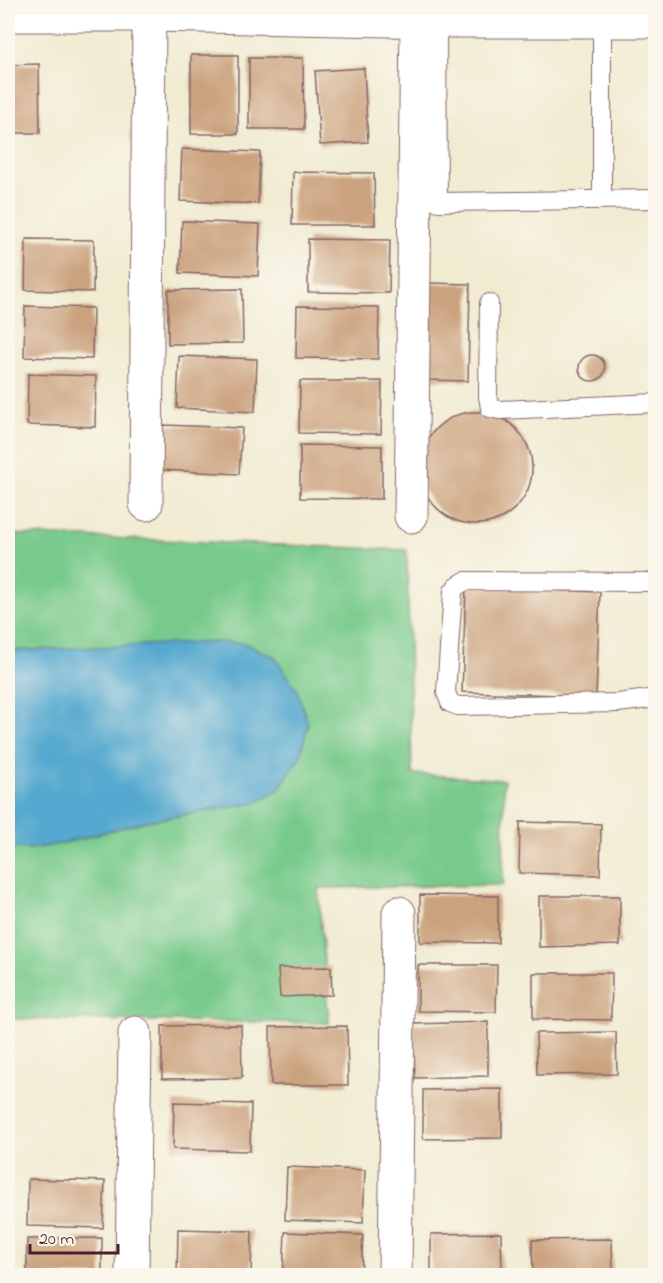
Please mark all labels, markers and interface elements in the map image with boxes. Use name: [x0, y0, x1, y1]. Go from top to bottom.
scale bar: [30, 1217, 118, 1255]
text: 20 m: [39, 1227, 74, 1253]

